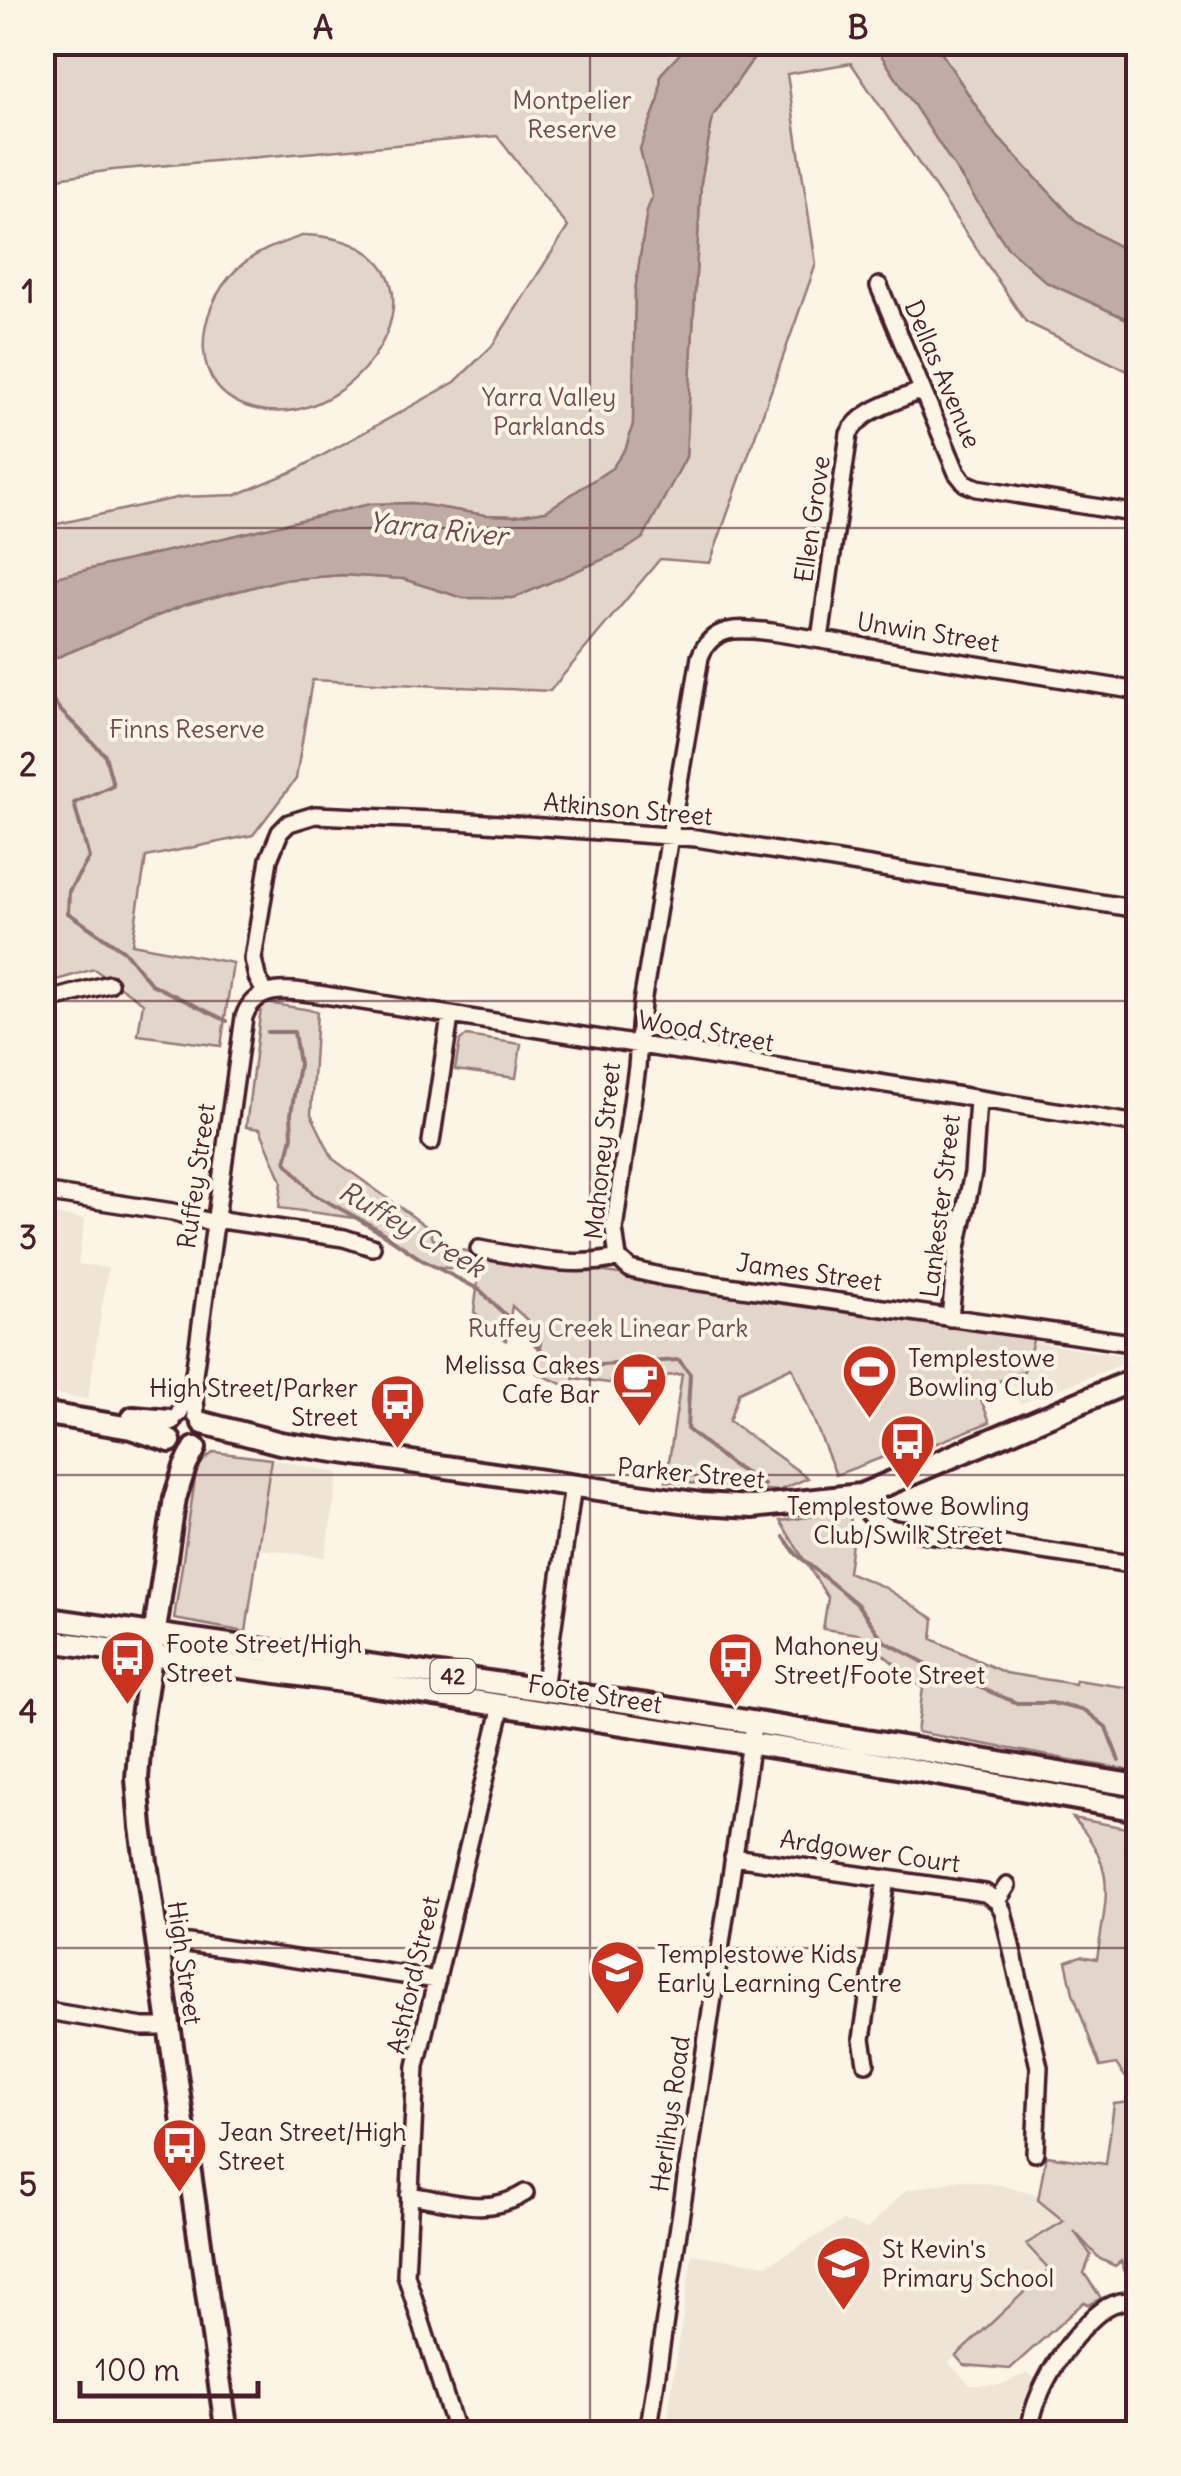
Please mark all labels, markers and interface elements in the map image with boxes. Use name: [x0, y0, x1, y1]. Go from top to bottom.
text: A: [313, 7, 333, 48]
text: B: [848, 7, 868, 48]
park label: Montpelier Reserve: [512, 84, 632, 145]
text: 1: [22, 271, 34, 312]
street label: Dellas Avenue: [897, 295, 989, 453]
park label: Yarra Valley Parklands: [482, 381, 616, 442]
street label: Ellen Grove: [787, 454, 837, 584]
water label: Yarra River: [367, 504, 513, 555]
street label: Unwin Street: [855, 605, 1001, 659]
park label: Finns Reserve: [109, 713, 265, 745]
text: 2: [19, 744, 37, 785]
street label: Atkinson Street: [542, 786, 714, 832]
street label: Wood Street: [636, 1003, 776, 1059]
street label: Mahoney Street: [577, 1061, 627, 1241]
street label: Ruffey Street: [170, 1101, 222, 1251]
street label: Lankester Street: [913, 1113, 967, 1299]
water label: Ruffey Creek: [333, 1173, 493, 1286]
text: 3: [19, 1217, 37, 1258]
street label: James Street: [734, 1246, 884, 1298]
park label: Ruffey Creek Linear Park: [468, 1312, 748, 1344]
sports icon: Templestowe Bowling Club: [839, 1342, 899, 1421]
place label: Templestowe Bowling Club: [908, 1342, 1055, 1403]
place label: Melissa Cakes Cafe Bar: [444, 1349, 600, 1410]
cafe icon: Melissa Cakes Cafe Bar: [609, 1349, 669, 1428]
place label: High Street/Parker Street: [149, 1372, 358, 1433]
bus stop icon: High Street/Parker Street: [367, 1372, 427, 1451]
bus stop icon: Templestowe Bowling Club/Swilk Street: [878, 1412, 938, 1491]
street label: Parker Street: [616, 1451, 766, 1495]
place label: Templestowe Bowling Club/Swilk Street: [787, 1490, 1029, 1551]
bus stop icon: Foote Street/High Street: [97, 1628, 157, 1707]
place label: Foote Street/High Street: [166, 1628, 362, 1689]
bus stop icon: Mahoney Street/Foote Street: [705, 1630, 765, 1709]
place label: Mahoney Street/Foote Street: [774, 1630, 985, 1691]
road number: 42: [430, 1659, 476, 1693]
street label: Foote Street: [526, 1668, 664, 1720]
text: 4: [19, 1691, 37, 1732]
street label: Ardgower Court: [778, 1823, 962, 1879]
street label: Ashford Street: [379, 1893, 447, 2057]
street label: High Street: [160, 1899, 210, 2027]
school or university icon: Templestowe Kids Early Learning Centre: [588, 1938, 648, 2017]
place label: Templestowe Kids Early Learning Centre: [657, 1938, 902, 1999]
street label: Herlihys Road: [643, 2034, 697, 2194]
bus stop icon: Jean Street/High Street: [149, 2116, 209, 2195]
place label: Jean Street/High Street: [218, 2116, 407, 2177]
text: 5: [19, 2164, 37, 2205]
school or university icon: St Kevin's Primary School: [813, 2233, 873, 2312]
place label: St Kevin's Primary School: [882, 2233, 1054, 2294]
scale bar: [80, 2336, 258, 2398]
text: 100 m: [95, 2351, 180, 2389]

